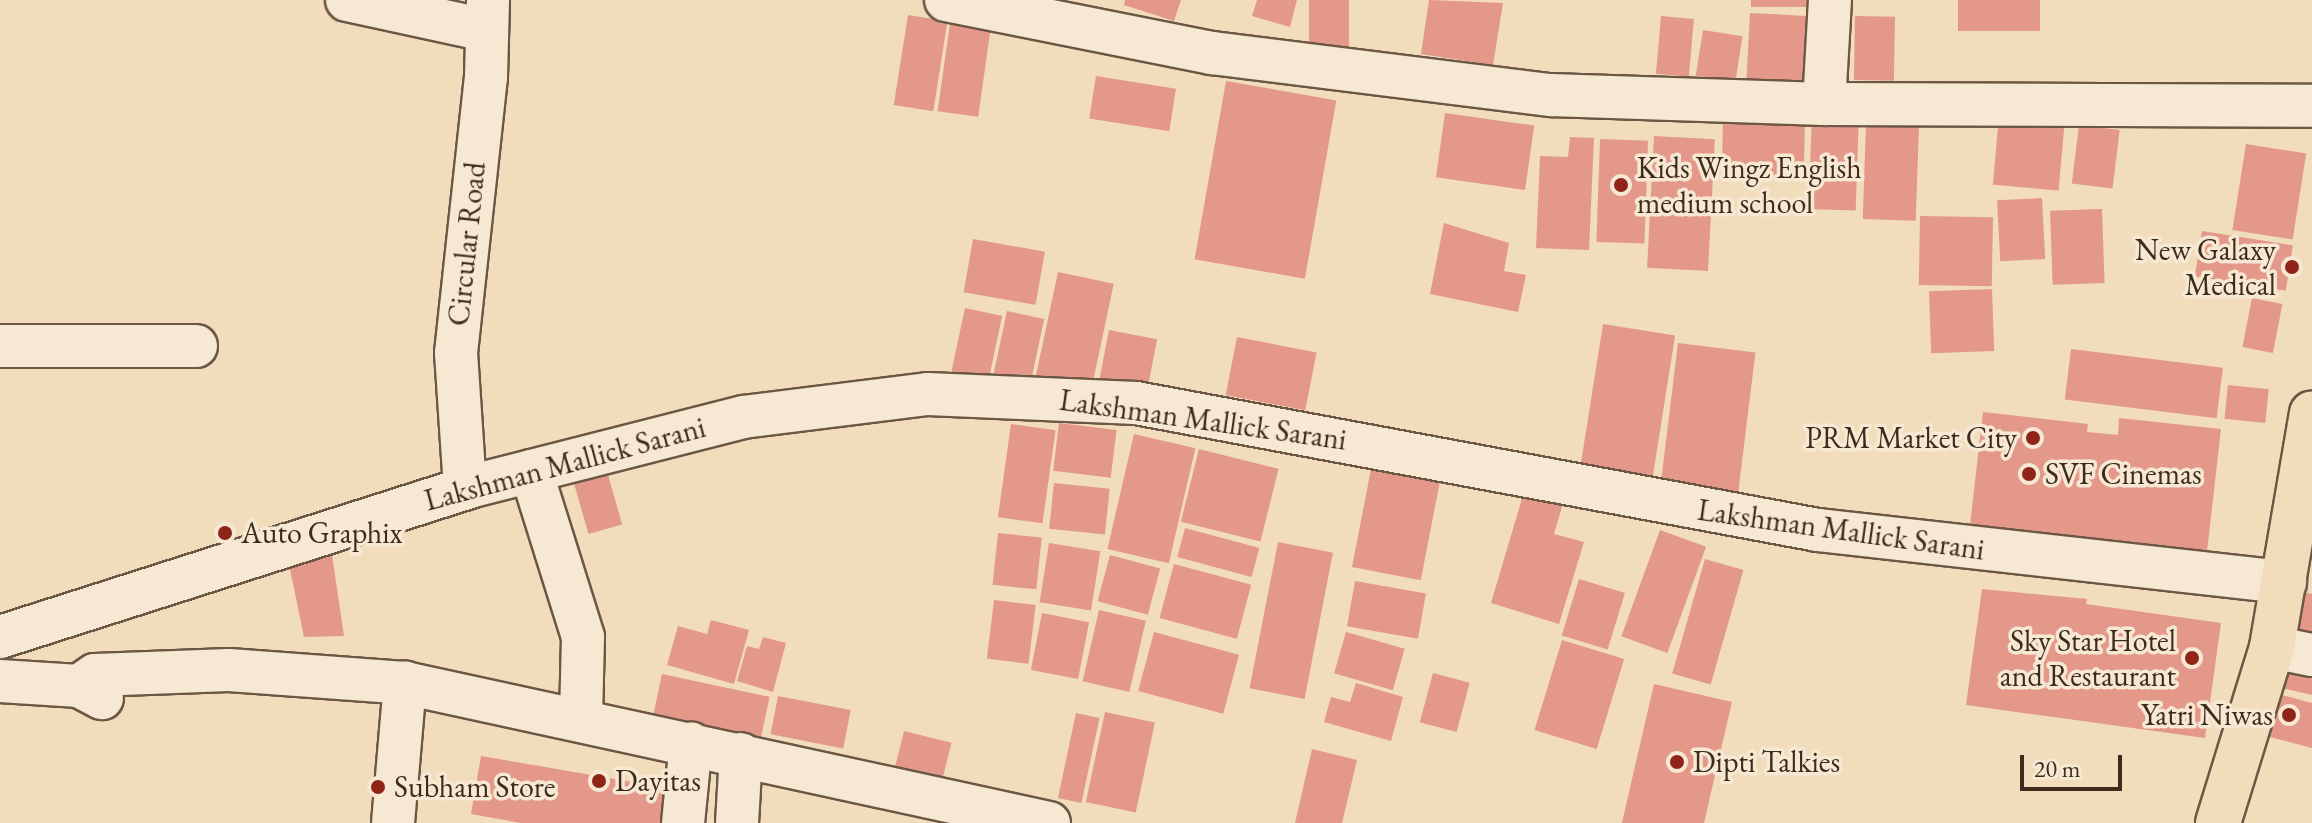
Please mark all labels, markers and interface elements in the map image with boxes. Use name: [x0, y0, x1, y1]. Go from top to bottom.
place label: Kids Wingz English medium school: [1637, 150, 1862, 220]
street label: Circular Road: [440, 160, 494, 328]
marker: Kids Wingz English medium school: [1612, 176, 1630, 194]
place label: New Galaxy Medical: [2135, 232, 2276, 302]
marker: New Galaxy Medical: [2283, 258, 2301, 276]
street label: Lakshman Mallick Sarani: [1057, 382, 1349, 458]
street label: Lakshman Mallick Sarani: [421, 409, 709, 519]
place label: PRM Market City: [1805, 420, 2017, 456]
marker: PRM Market City: [2024, 429, 2042, 447]
place label: SVF Cinemas: [2045, 456, 2202, 492]
marker: SVF Cinemas: [2020, 465, 2038, 483]
street label: Lakshman Mallick Sarani: [1695, 492, 1987, 568]
place label: Auto Graphix: [241, 515, 403, 551]
marker: Auto Graphix: [216, 524, 234, 542]
place label: Sky Star Hotel and Restaurant: [2000, 623, 2176, 694]
marker: Sky Star Hotel and Restaurant: [2183, 649, 2201, 667]
place label: Yatri Niwas: [2141, 697, 2273, 733]
marker: Yatri Niwas: [2280, 706, 2298, 724]
scale bar: [2024, 739, 2126, 789]
place label: Dipti Talkies: [1693, 744, 1840, 780]
marker: Dipti Talkies: [1668, 753, 1686, 771]
text: 20 m: [2034, 753, 2081, 784]
place label: Dayitas: [615, 763, 701, 799]
place label: Subham Store: [394, 769, 555, 805]
marker: Dayitas: [590, 772, 608, 790]
marker: Subham Store: [369, 778, 387, 796]

